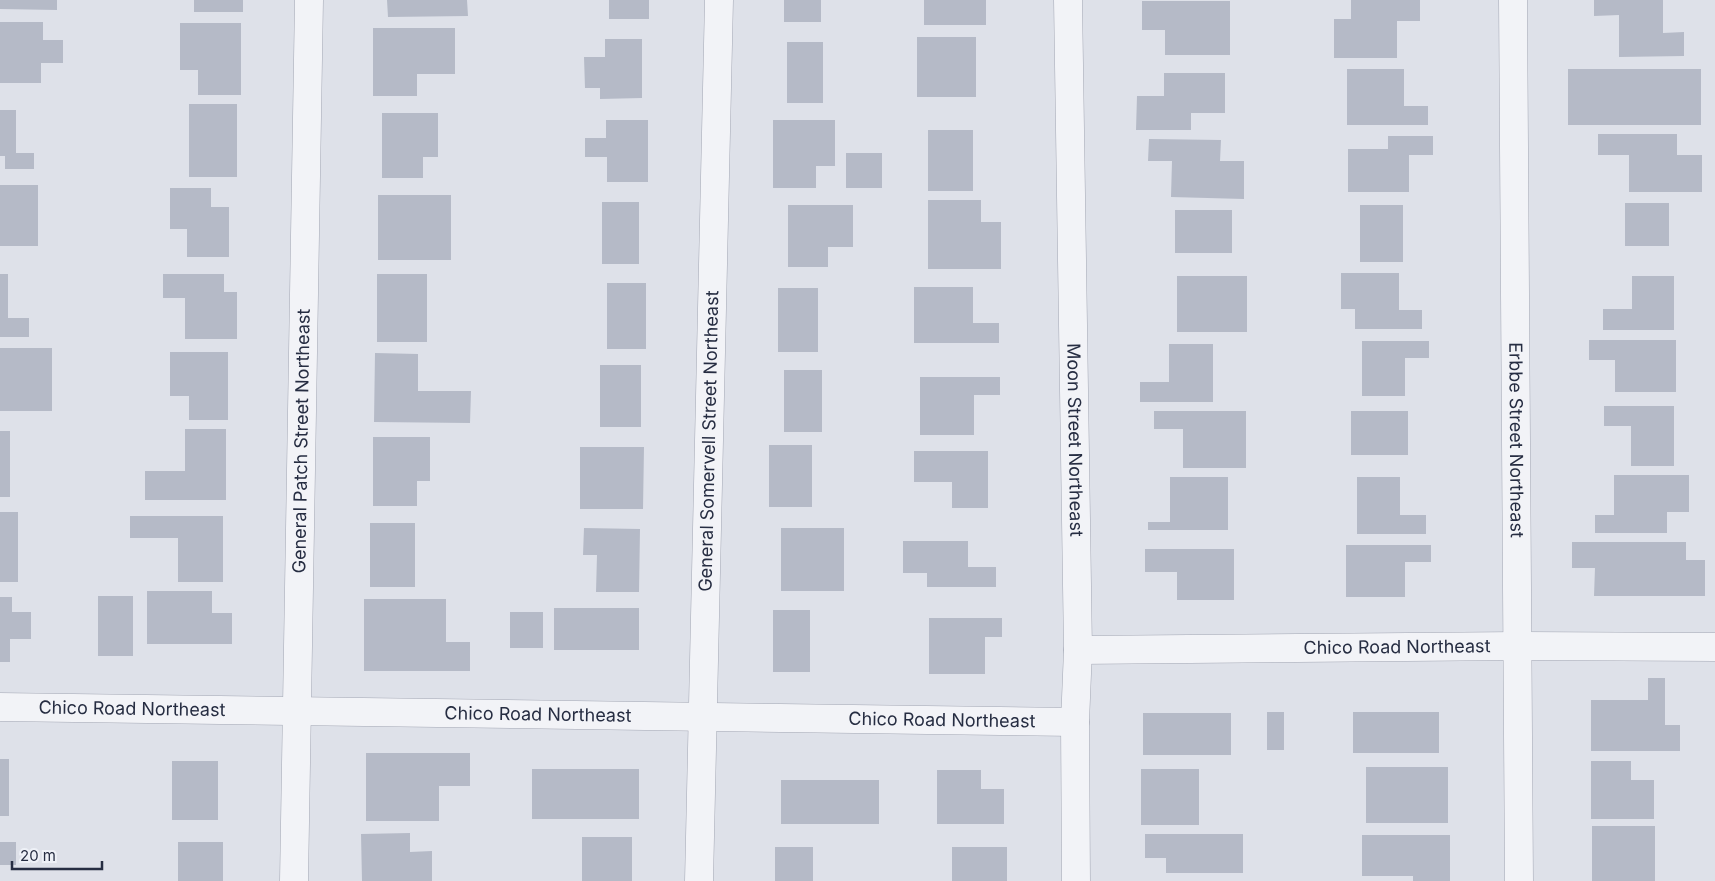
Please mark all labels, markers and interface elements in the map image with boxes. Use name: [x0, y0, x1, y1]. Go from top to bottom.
street label: General Somervell Street Northeast: [695, 290, 722, 592]
street label: General Patch Street Northeast: [288, 308, 314, 574]
street label: Erbbe Street Northeast: [1505, 342, 1528, 538]
street label: Moon Street Northeast: [1063, 343, 1087, 537]
street label: Chico Road Northeast: [1303, 635, 1491, 658]
street label: Chico Road Northeast: [38, 697, 226, 720]
street label: Chico Road Northeast: [444, 702, 632, 726]
street label: Chico Road Northeast: [848, 708, 1036, 731]
scale bar: [12, 838, 102, 870]
text: 20 m: [20, 846, 56, 865]

